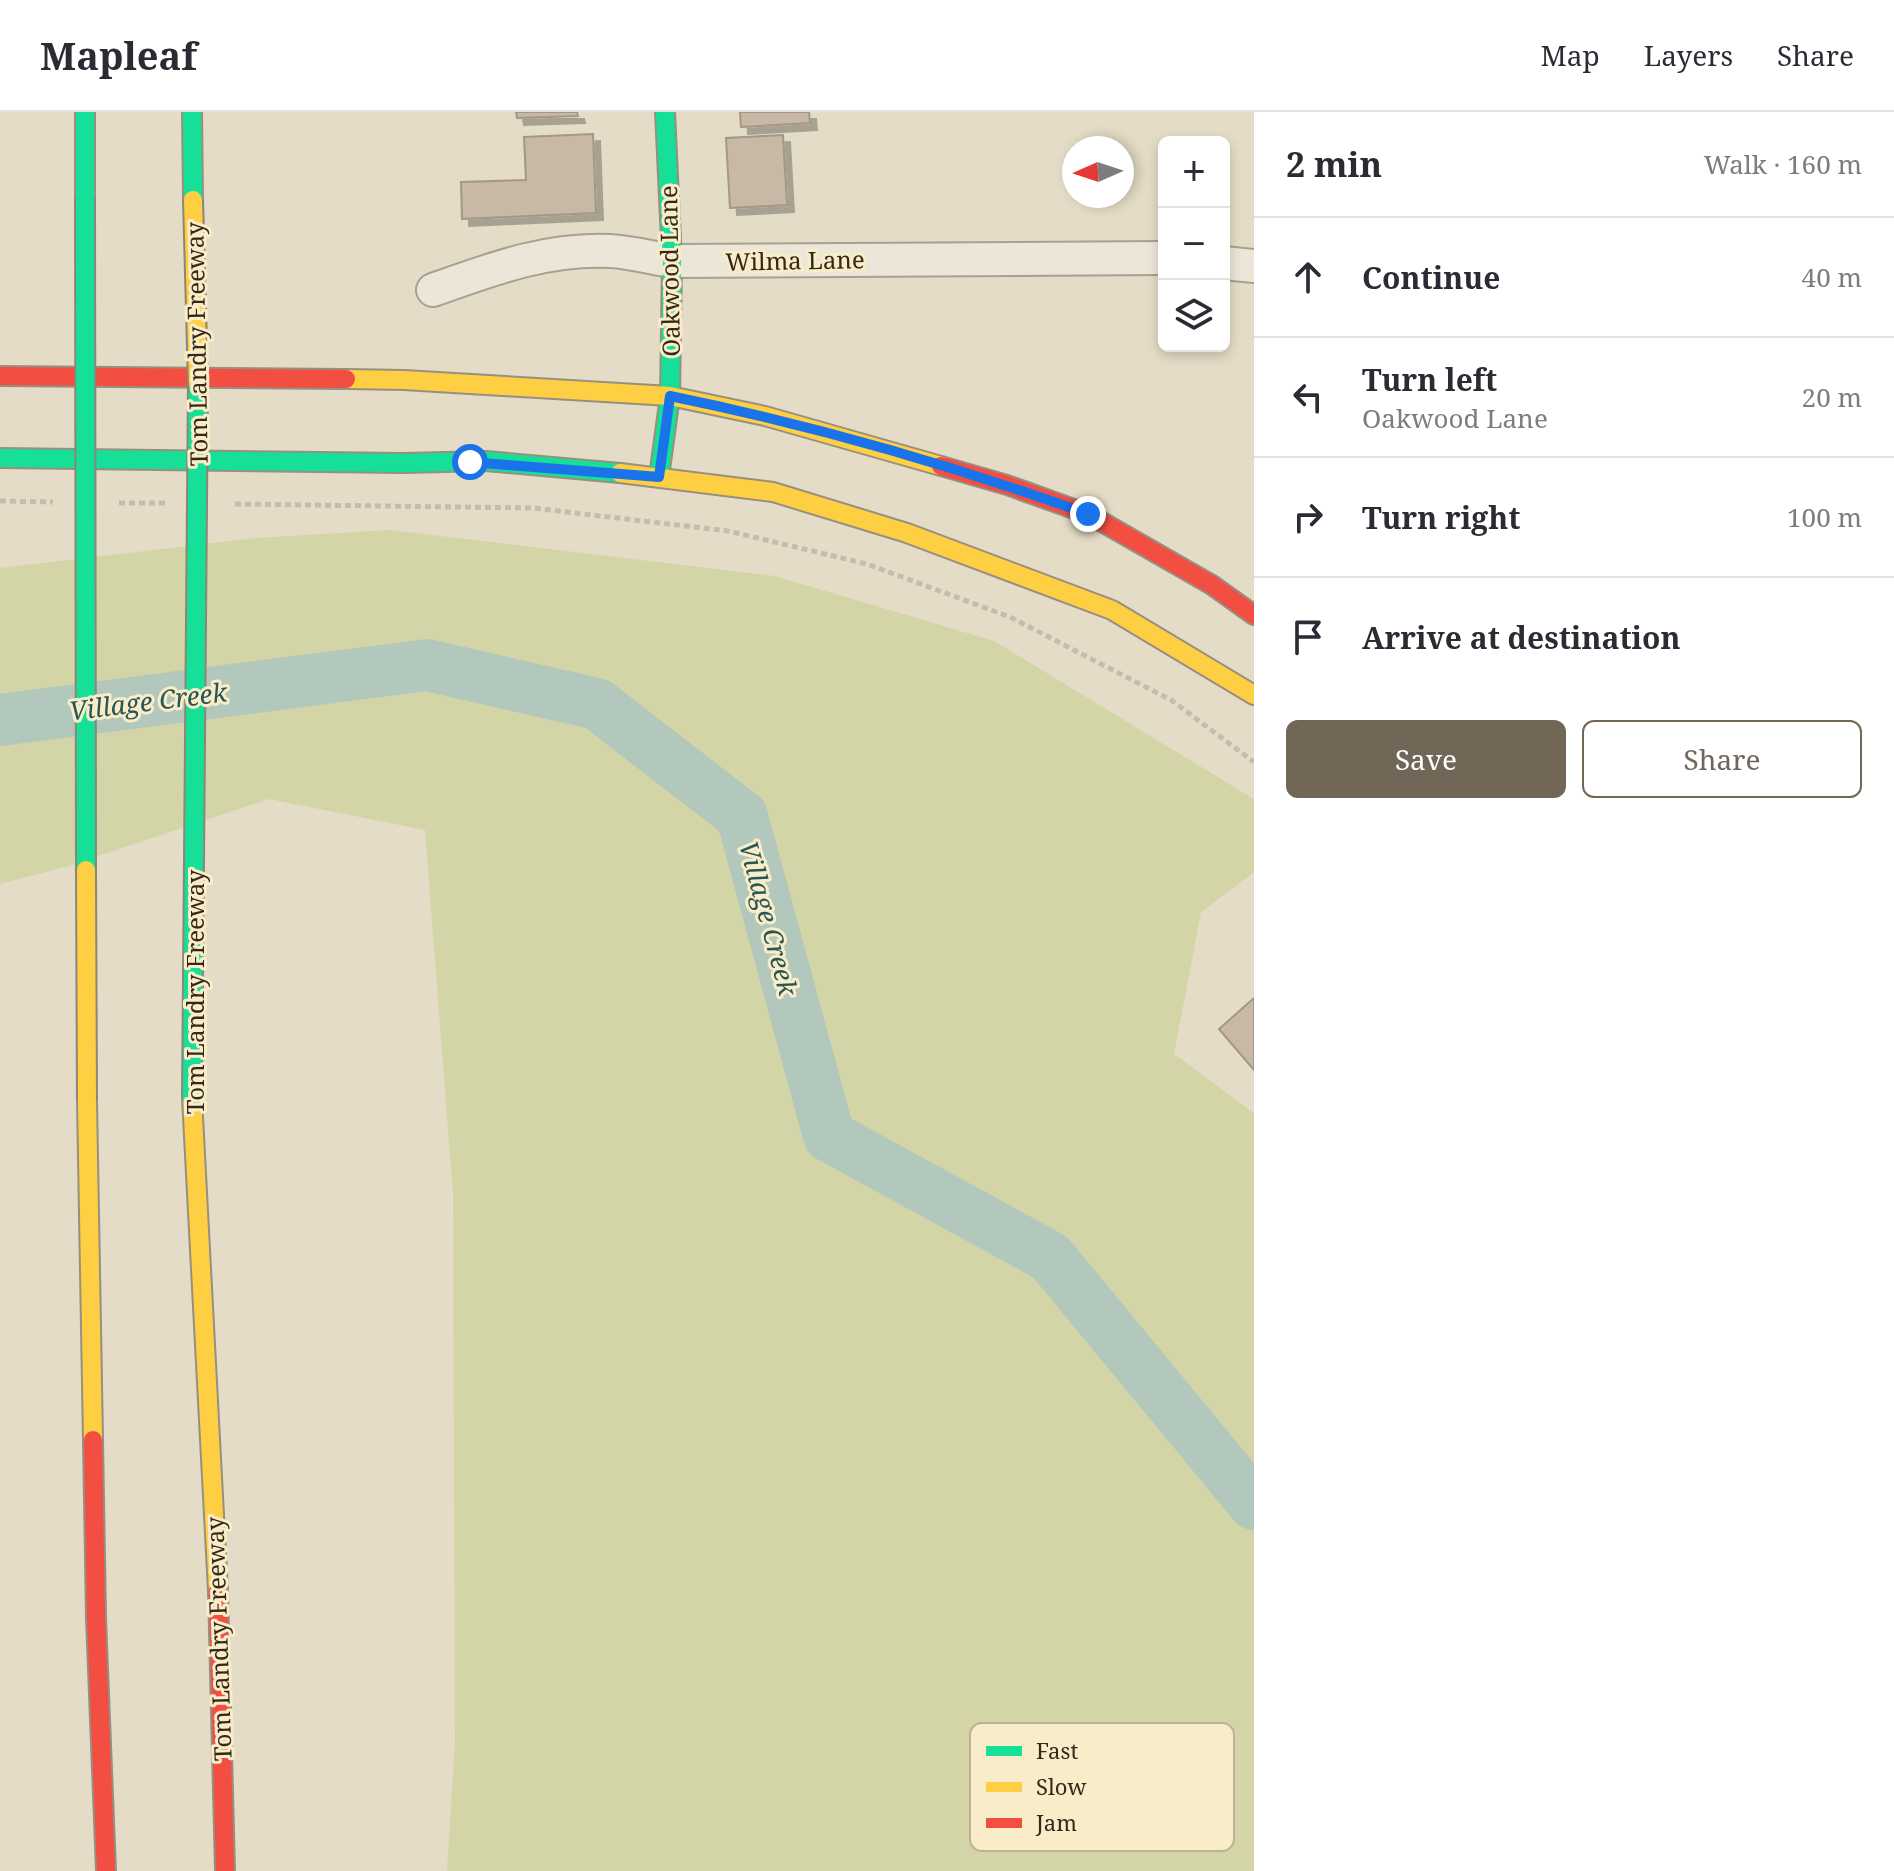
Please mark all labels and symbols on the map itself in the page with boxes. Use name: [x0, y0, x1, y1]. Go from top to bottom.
north arrow: [1062, 136, 1134, 208]
street label: Oakwood Lane: [651, 185, 687, 357]
street label: Tom Landry Freeway: [177, 221, 215, 467]
street label: Wilma Lane: [725, 242, 865, 278]
route start: [452, 444, 488, 480]
route end: [1070, 496, 1106, 532]
water label: Village Creek: [67, 673, 230, 729]
water label: Village Creek: [731, 837, 807, 1000]
street label: Tom Landry Freeway: [178, 869, 211, 1114]
street label: Tom Landry Freeway: [197, 1516, 239, 1762]
legend: [970, 1723, 1234, 1851]
text: Fast: [1036, 1735, 1078, 1765]
text: Slow: [1036, 1771, 1086, 1801]
text: Jam: [1035, 1807, 1077, 1837]

